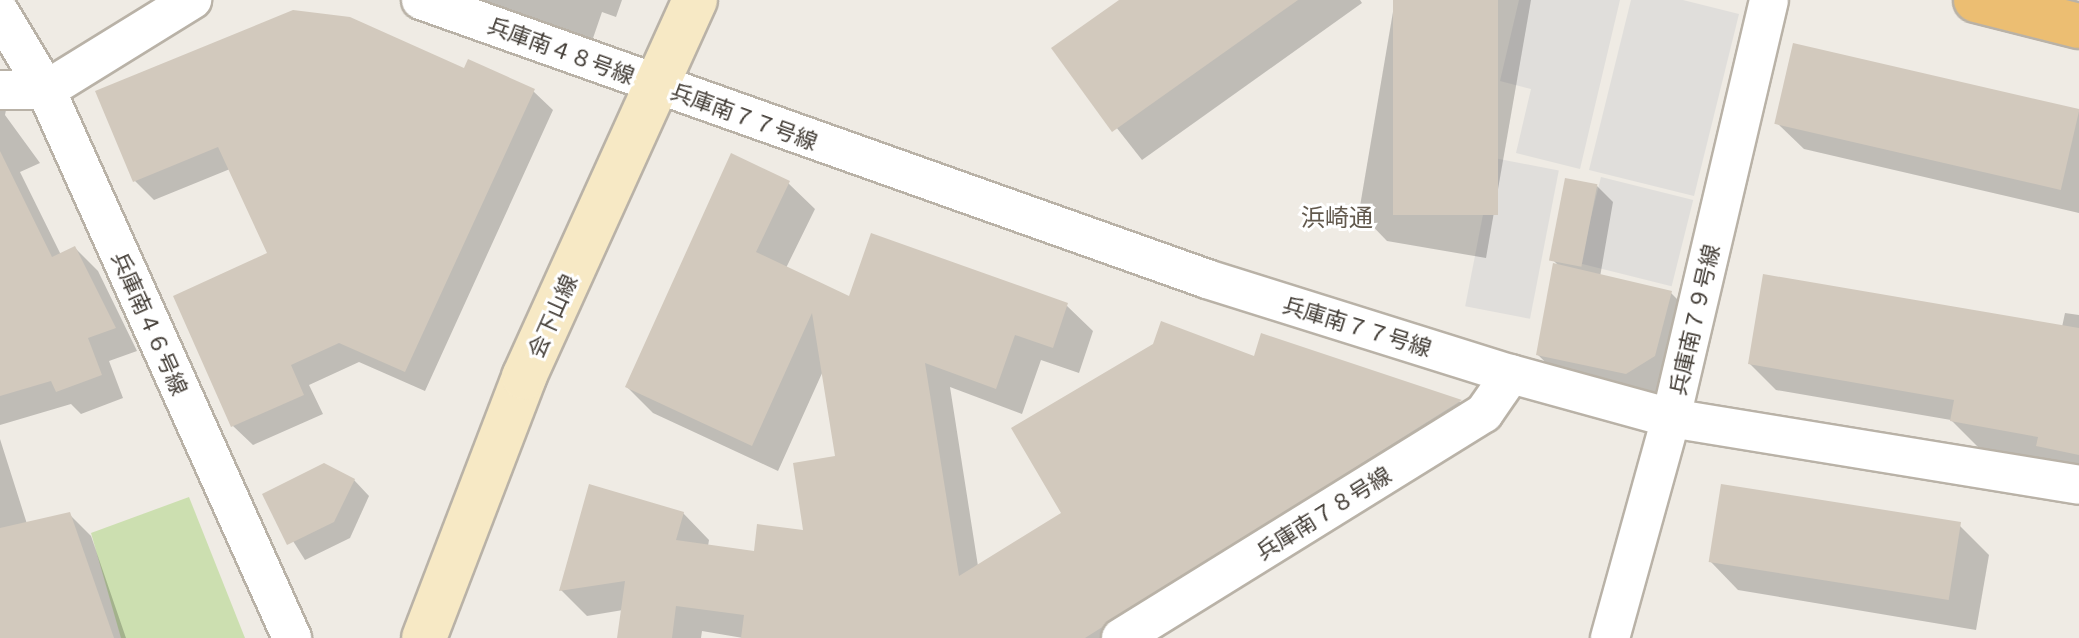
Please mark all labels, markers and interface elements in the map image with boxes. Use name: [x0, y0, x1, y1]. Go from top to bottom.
street label: 兵庫南４８号線: [484, 11, 638, 89]
street label: 兵庫南７７号線: [667, 77, 821, 155]
district label: 浜崎通: [1301, 203, 1373, 231]
street label: 兵庫南７９号線: [1664, 242, 1724, 398]
street label: 兵庫南４６号線: [107, 247, 193, 399]
street label: 会下山線: [522, 270, 582, 362]
street label: 兵庫南７７号線: [1280, 291, 1434, 361]
street label: 兵庫南７８号線: [1251, 461, 1395, 565]

